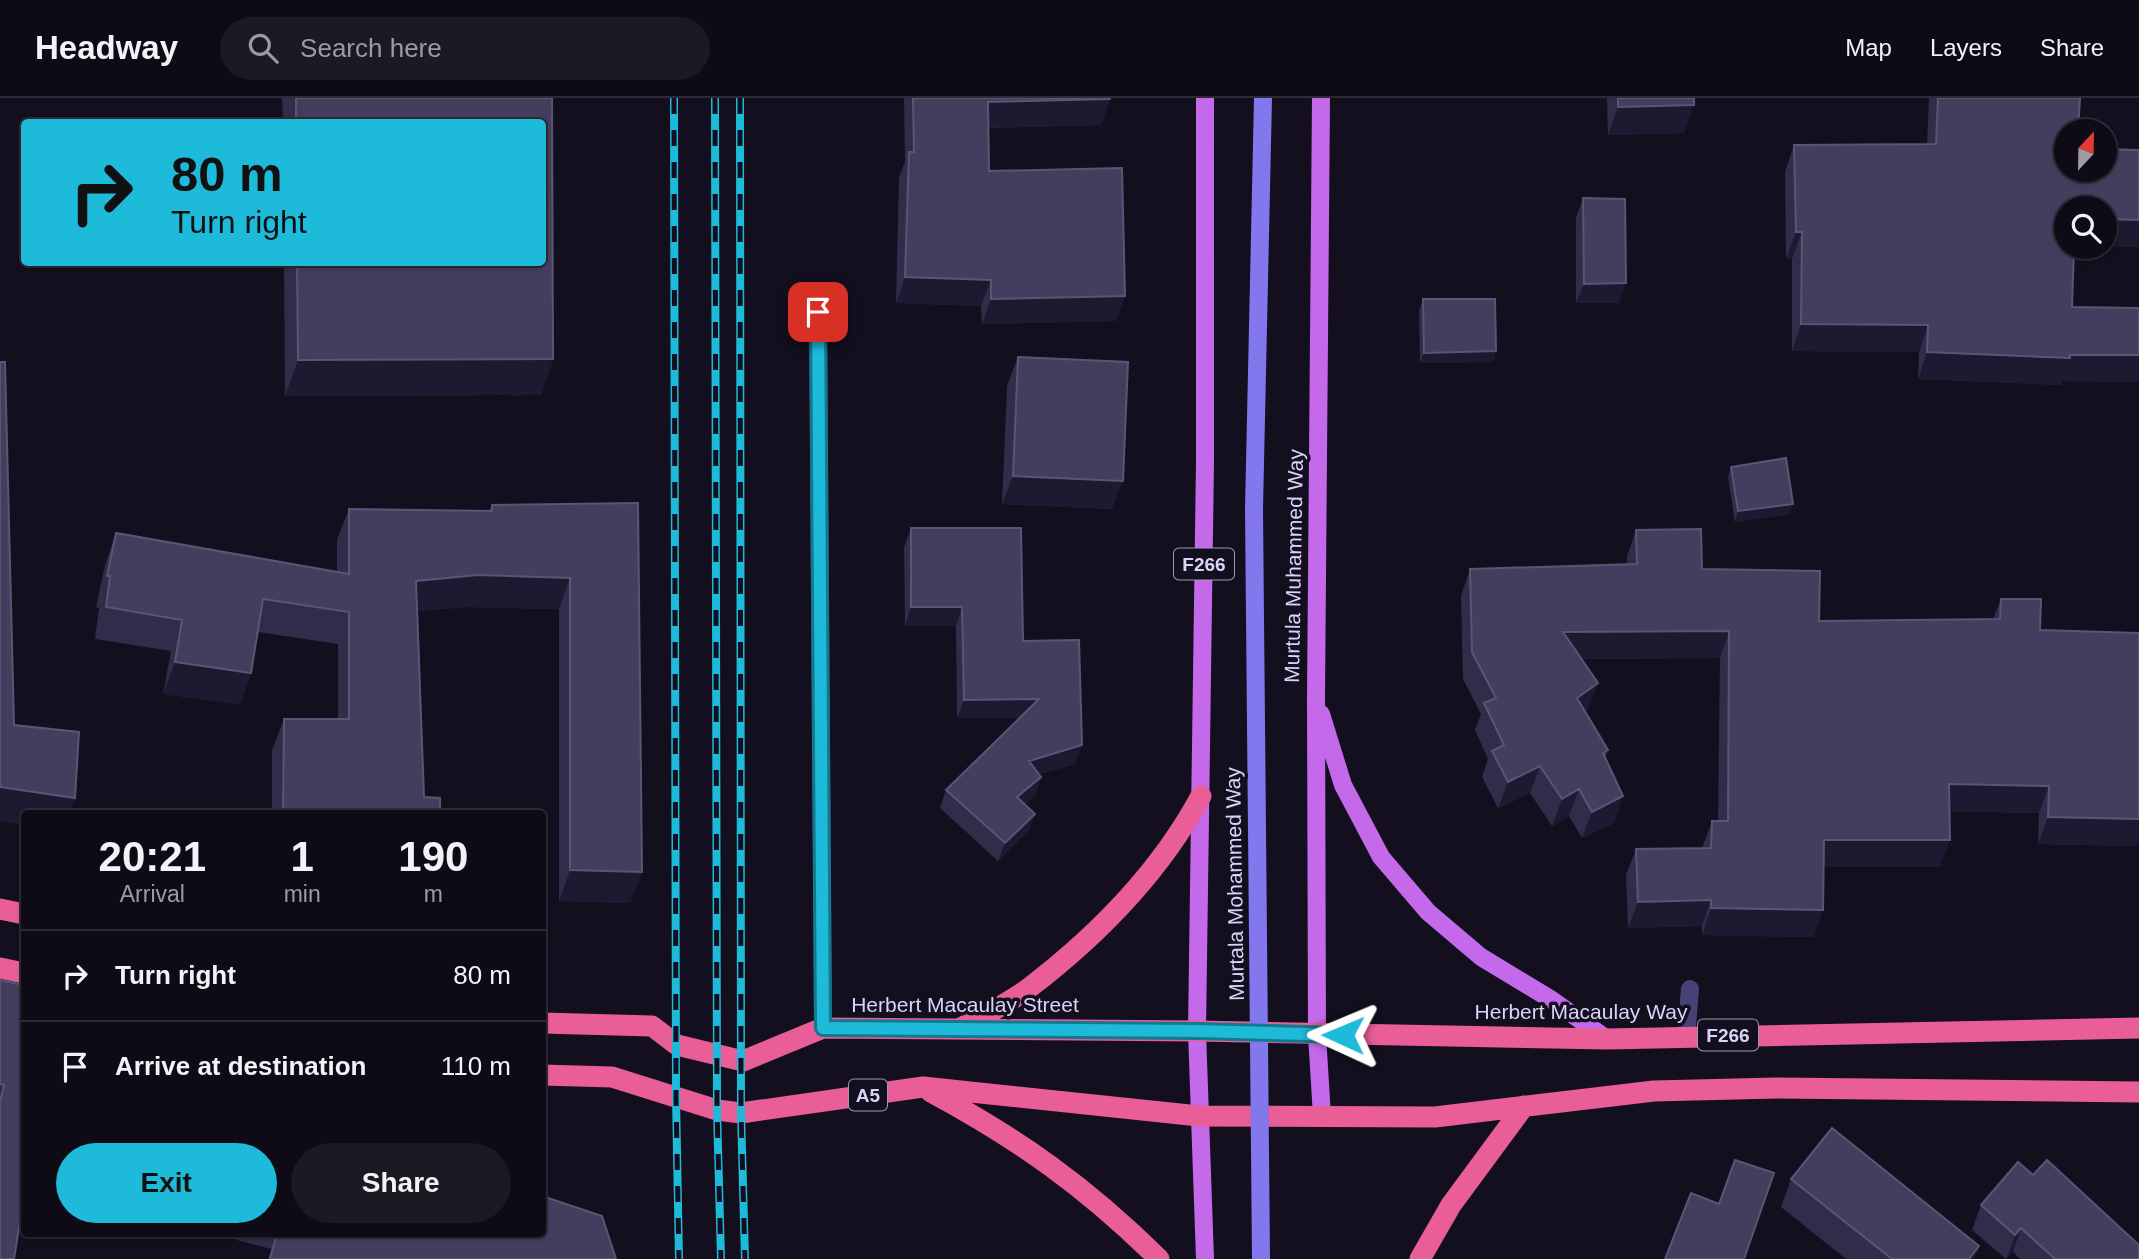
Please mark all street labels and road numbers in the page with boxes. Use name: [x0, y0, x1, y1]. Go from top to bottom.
street label: Murtula Muhammed Way: [1280, 448, 1307, 683]
road number: F266: [1174, 548, 1234, 579]
street label: Murtala Mohammed Way: [1221, 766, 1248, 1001]
street label: Herbert Macaulay Street: [851, 993, 1079, 1016]
street label: Herbert Macaulay Way: [1475, 1000, 1688, 1023]
road number: F266: [1698, 1020, 1758, 1051]
road number: A5: [849, 1079, 887, 1110]

